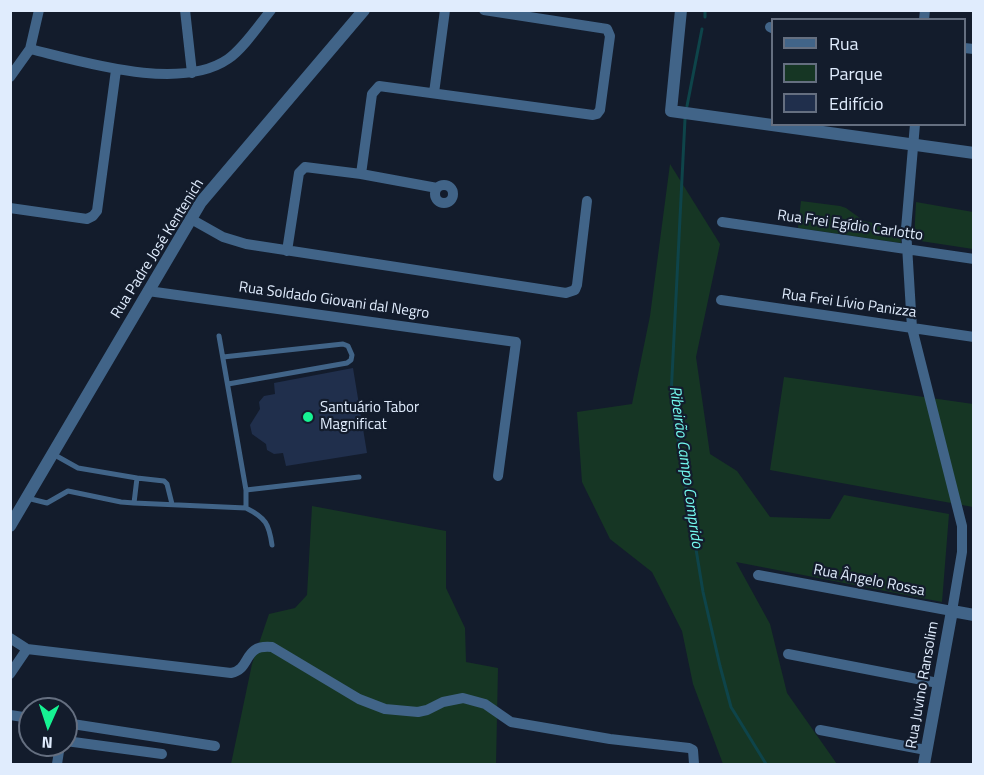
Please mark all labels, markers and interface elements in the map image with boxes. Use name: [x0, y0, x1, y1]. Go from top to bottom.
legend: [771, 18, 966, 126]
text: Rua: [829, 30, 859, 57]
text: Parque: [829, 60, 883, 87]
text: Edifício: [829, 90, 883, 117]
street label: Rua Padre José Kentenich: [108, 176, 208, 322]
street label: Rua Frei Egídio Carlotto: [776, 207, 924, 245]
street label: Rua Soldado Giovani dal Negro: [238, 279, 430, 323]
street label: Rua Frei Lívio Panizza: [781, 286, 917, 322]
water label: Ribeirão Campo Comprido: [664, 385, 706, 549]
place label: Santuário Tabor Magnificat: [320, 399, 419, 434]
marker: Santuário Tabor Magnificat: [301, 410, 315, 424]
street label: Rua Ângelo Rossa: [812, 561, 926, 601]
street label: Rua Juvino Ransolim: [903, 620, 943, 750]
north arrow: [18, 697, 78, 757]
text: N: [41, 731, 53, 755]

